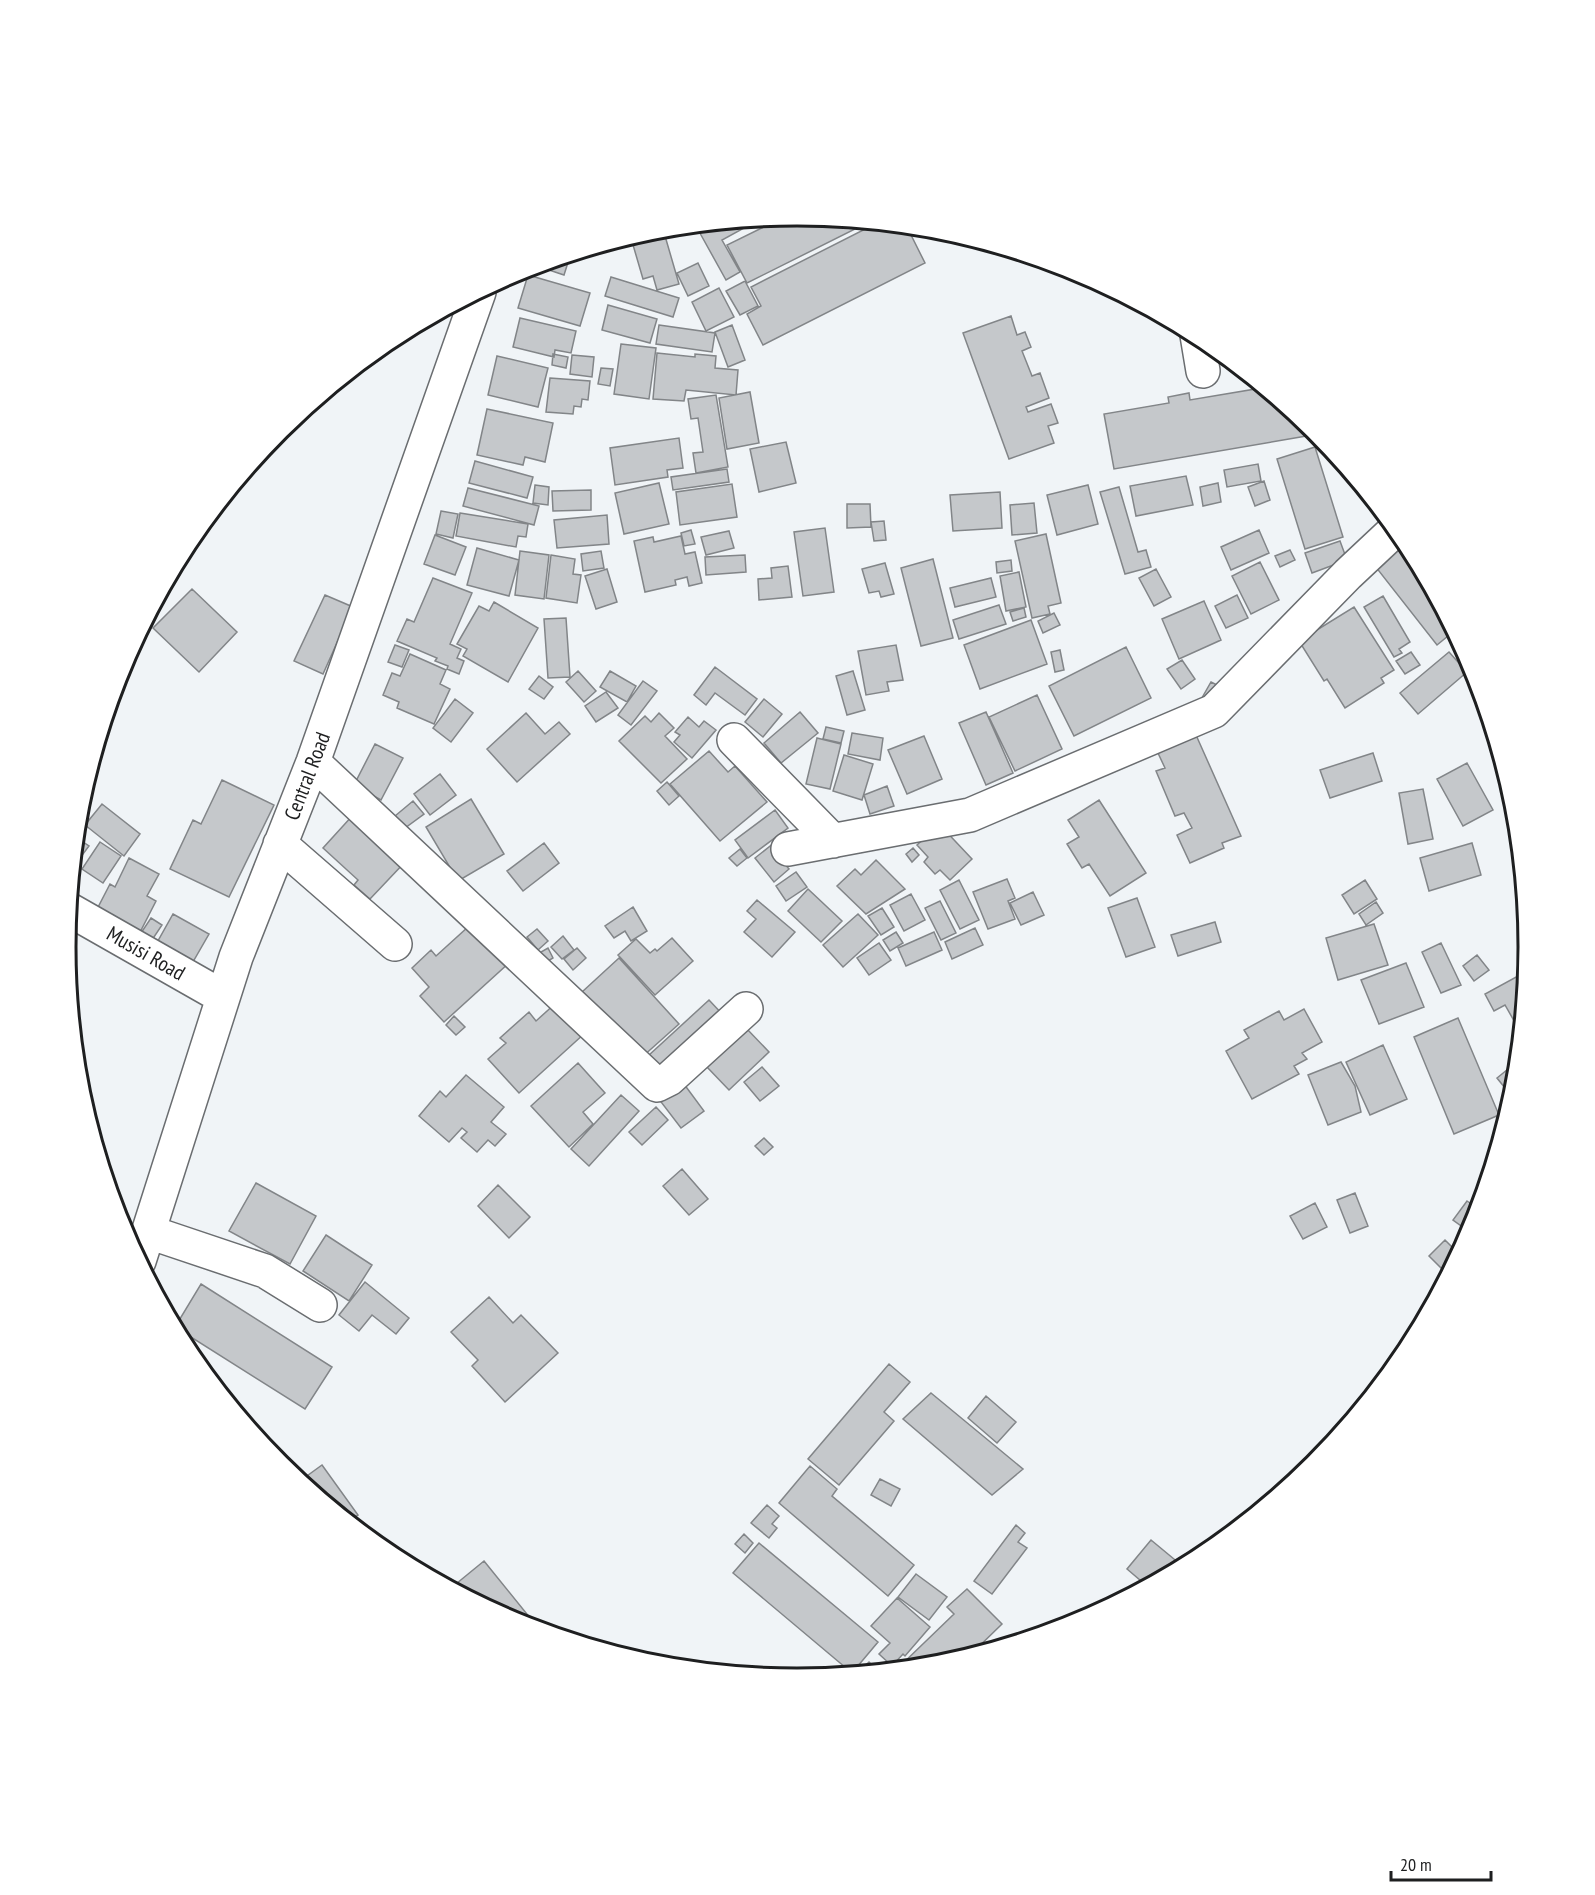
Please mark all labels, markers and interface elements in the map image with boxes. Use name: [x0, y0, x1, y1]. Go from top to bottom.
street label: Central Road: [278, 728, 336, 824]
street label: Musisi Road: [102, 920, 190, 986]
scale bar: [1391, 1844, 1492, 1882]
text: 20 m: [1400, 1853, 1432, 1876]

